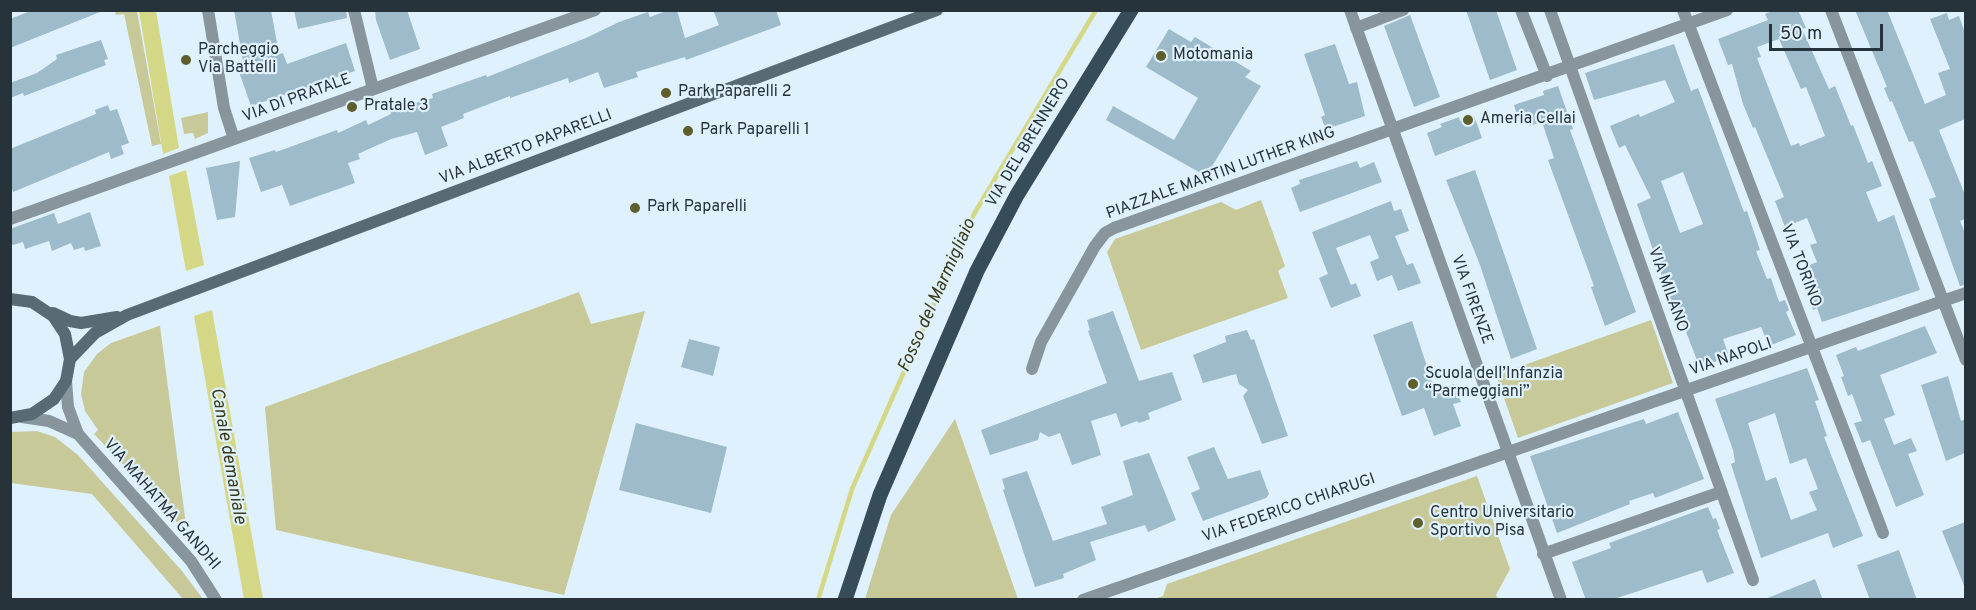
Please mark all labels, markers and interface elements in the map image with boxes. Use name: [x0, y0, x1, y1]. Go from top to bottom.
scale bar: [1772, 12, 1886, 50]
text: 50 m: [1780, 23, 1822, 46]
place label: Parcheggio Via Battelli: [198, 41, 279, 79]
place label: Motomania: [1173, 46, 1253, 66]
marker: Motomania: [1154, 49, 1168, 63]
marker: Parcheggio Via Battelli: [179, 53, 193, 67]
street label: VIA DI PRATALE: [240, 70, 354, 128]
street label: VIA DEL BRENNERO: [983, 75, 1075, 211]
place label: Park Paparelli 2: [678, 83, 791, 103]
marker: Park Paparelli 2: [659, 86, 673, 100]
place label: Pratale 3: [364, 97, 429, 117]
marker: Pratale 3: [345, 100, 359, 114]
street label: VIA ALBERTO PAPARELLI: [437, 106, 615, 190]
place label: Ameria Cellai: [1480, 110, 1576, 130]
marker: Ameria Cellai: [1461, 113, 1475, 127]
place label: Park Paparelli 1: [700, 121, 810, 141]
marker: Park Paparelli 1: [681, 124, 695, 138]
street label: PIAZZALE MARTIN LUTHER KING: [1104, 124, 1338, 224]
place label: Park Paparelli: [647, 198, 747, 218]
marker: Park Paparelli: [628, 201, 642, 215]
water label: Fosso del Marmigliaio: [894, 216, 982, 376]
street label: VIA TORINO: [1775, 222, 1825, 310]
street label: VIA MILANO: [1643, 245, 1691, 335]
street label: VIA FIRENZE: [1446, 253, 1496, 347]
street label: VIA NAPOLI: [1687, 335, 1775, 381]
place label: Scuola dell’Infanzia “Parmeggiani”: [1425, 365, 1563, 403]
marker: Scuola dell’Infanzia “Parmeggiani”: [1406, 377, 1420, 391]
water label: Canale demaniale: [204, 386, 250, 526]
street label: VIA MAHATMA GANDHI: [99, 435, 223, 575]
street label: VIA FEDERICO CHIARUGI: [1200, 470, 1378, 548]
place label: Centro Universitario Sportivo Pisa: [1430, 504, 1574, 542]
marker: Centro Universitario Sportivo Pisa: [1411, 516, 1425, 530]

